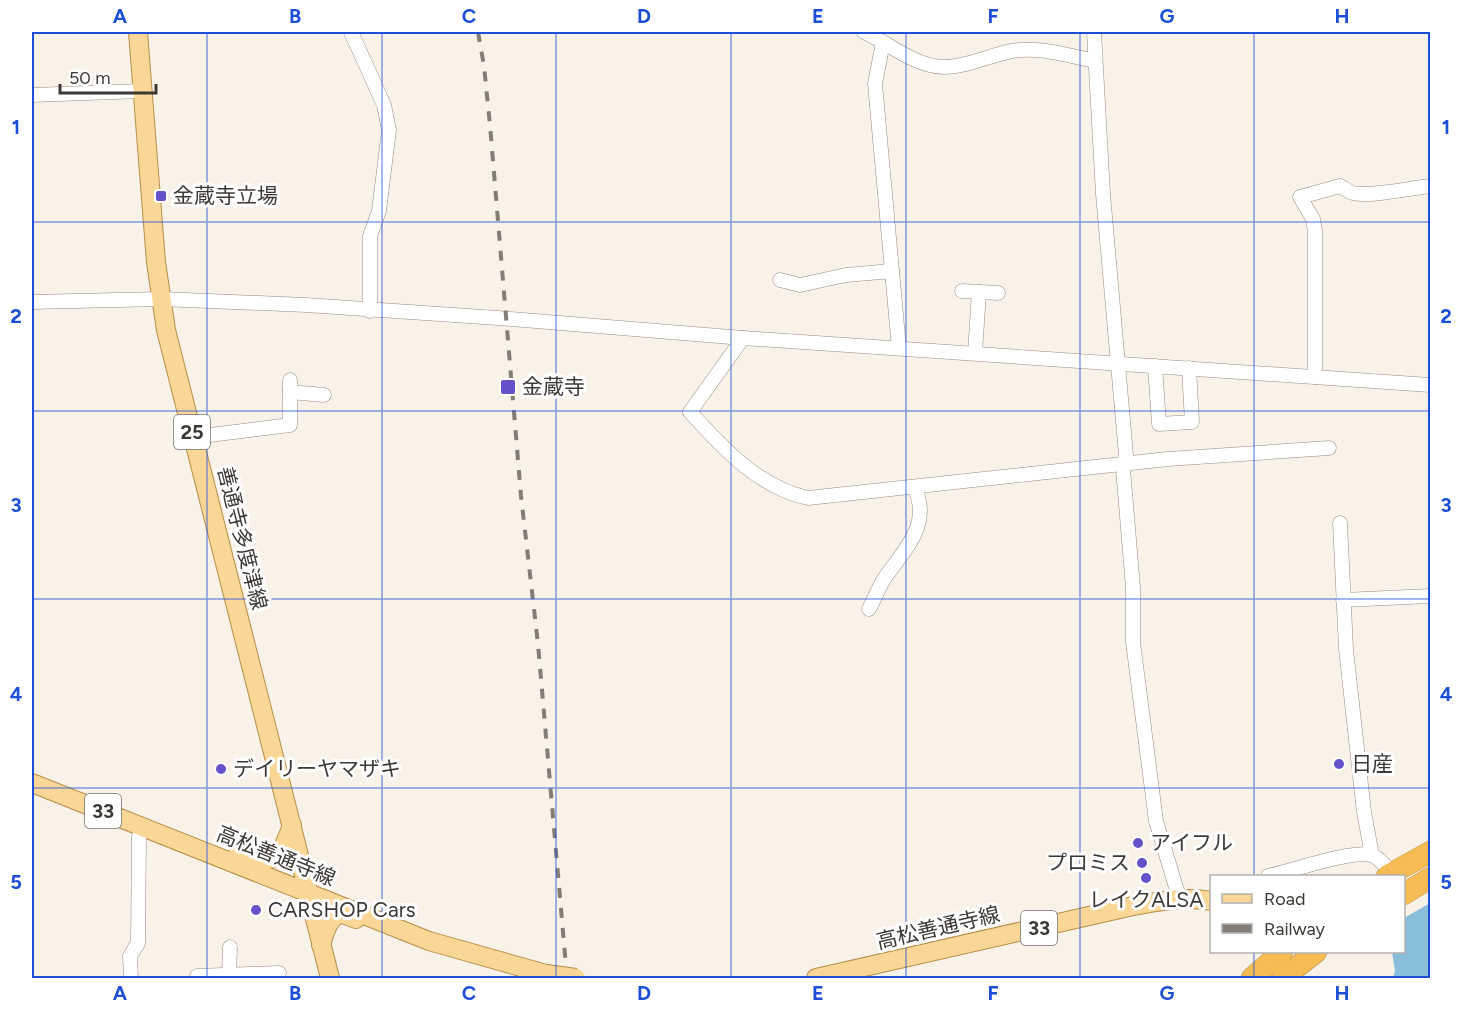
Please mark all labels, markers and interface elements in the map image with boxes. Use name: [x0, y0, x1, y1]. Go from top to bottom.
text: A: [113, 4, 128, 28]
text: B: [289, 4, 301, 28]
text: C: [462, 4, 476, 28]
text: D: [637, 4, 651, 28]
text: E: [812, 4, 824, 28]
text: F: [987, 4, 999, 28]
text: G: [1160, 4, 1175, 28]
text: H: [1335, 4, 1350, 28]
scale bar: [60, 57, 156, 95]
text: 50 m: [69, 67, 111, 89]
text: 1: [12, 115, 20, 139]
text: 1: [1442, 115, 1450, 139]
place label: 金蔵寺立場: [173, 183, 278, 208]
marker: 金蔵寺立場: [154, 189, 168, 203]
text: 2: [10, 304, 22, 328]
text: 2: [1440, 304, 1452, 328]
place label: 金蔵寺: [522, 374, 585, 399]
marker: 金蔵寺: [499, 378, 517, 396]
road number: 25: [174, 415, 210, 449]
street label: 善通寺多度津線: [213, 464, 272, 612]
text: 3: [10, 493, 22, 517]
text: 3: [1440, 493, 1452, 517]
text: 4: [10, 682, 23, 706]
text: 4: [1440, 682, 1453, 706]
place label: 日産: [1351, 751, 1393, 776]
place label: デイリーヤマザキ: [233, 756, 401, 781]
marker: 日産: [1332, 757, 1346, 771]
marker: デイリーヤマザキ: [214, 762, 228, 776]
road number: 33: [85, 794, 121, 828]
street label: 高松善通寺線: [213, 820, 339, 891]
place label: アイフル: [1150, 830, 1233, 855]
marker: アイフル: [1131, 836, 1145, 850]
place label: プロミス: [1046, 850, 1130, 875]
marker: プロミス: [1135, 856, 1149, 870]
text: 5: [10, 870, 22, 894]
text: 5: [1440, 870, 1452, 894]
marker: レイクALSA: [1139, 871, 1153, 885]
legend: [1210, 875, 1405, 953]
place label: レイクALSA: [1089, 887, 1203, 912]
text: Road: [1264, 888, 1305, 910]
place label: CARSHOP Cars: [268, 897, 416, 922]
street label: 高松善通寺線: [874, 901, 1002, 954]
marker: CARSHOP Cars: [249, 903, 263, 917]
road number: 33: [1021, 911, 1057, 945]
text: Railway: [1264, 918, 1326, 940]
text: A: [113, 981, 128, 1005]
text: B: [289, 981, 301, 1005]
text: C: [462, 981, 476, 1005]
text: D: [637, 981, 651, 1005]
text: E: [812, 981, 824, 1005]
text: F: [987, 981, 999, 1005]
text: G: [1160, 981, 1175, 1005]
text: H: [1335, 981, 1350, 1005]

